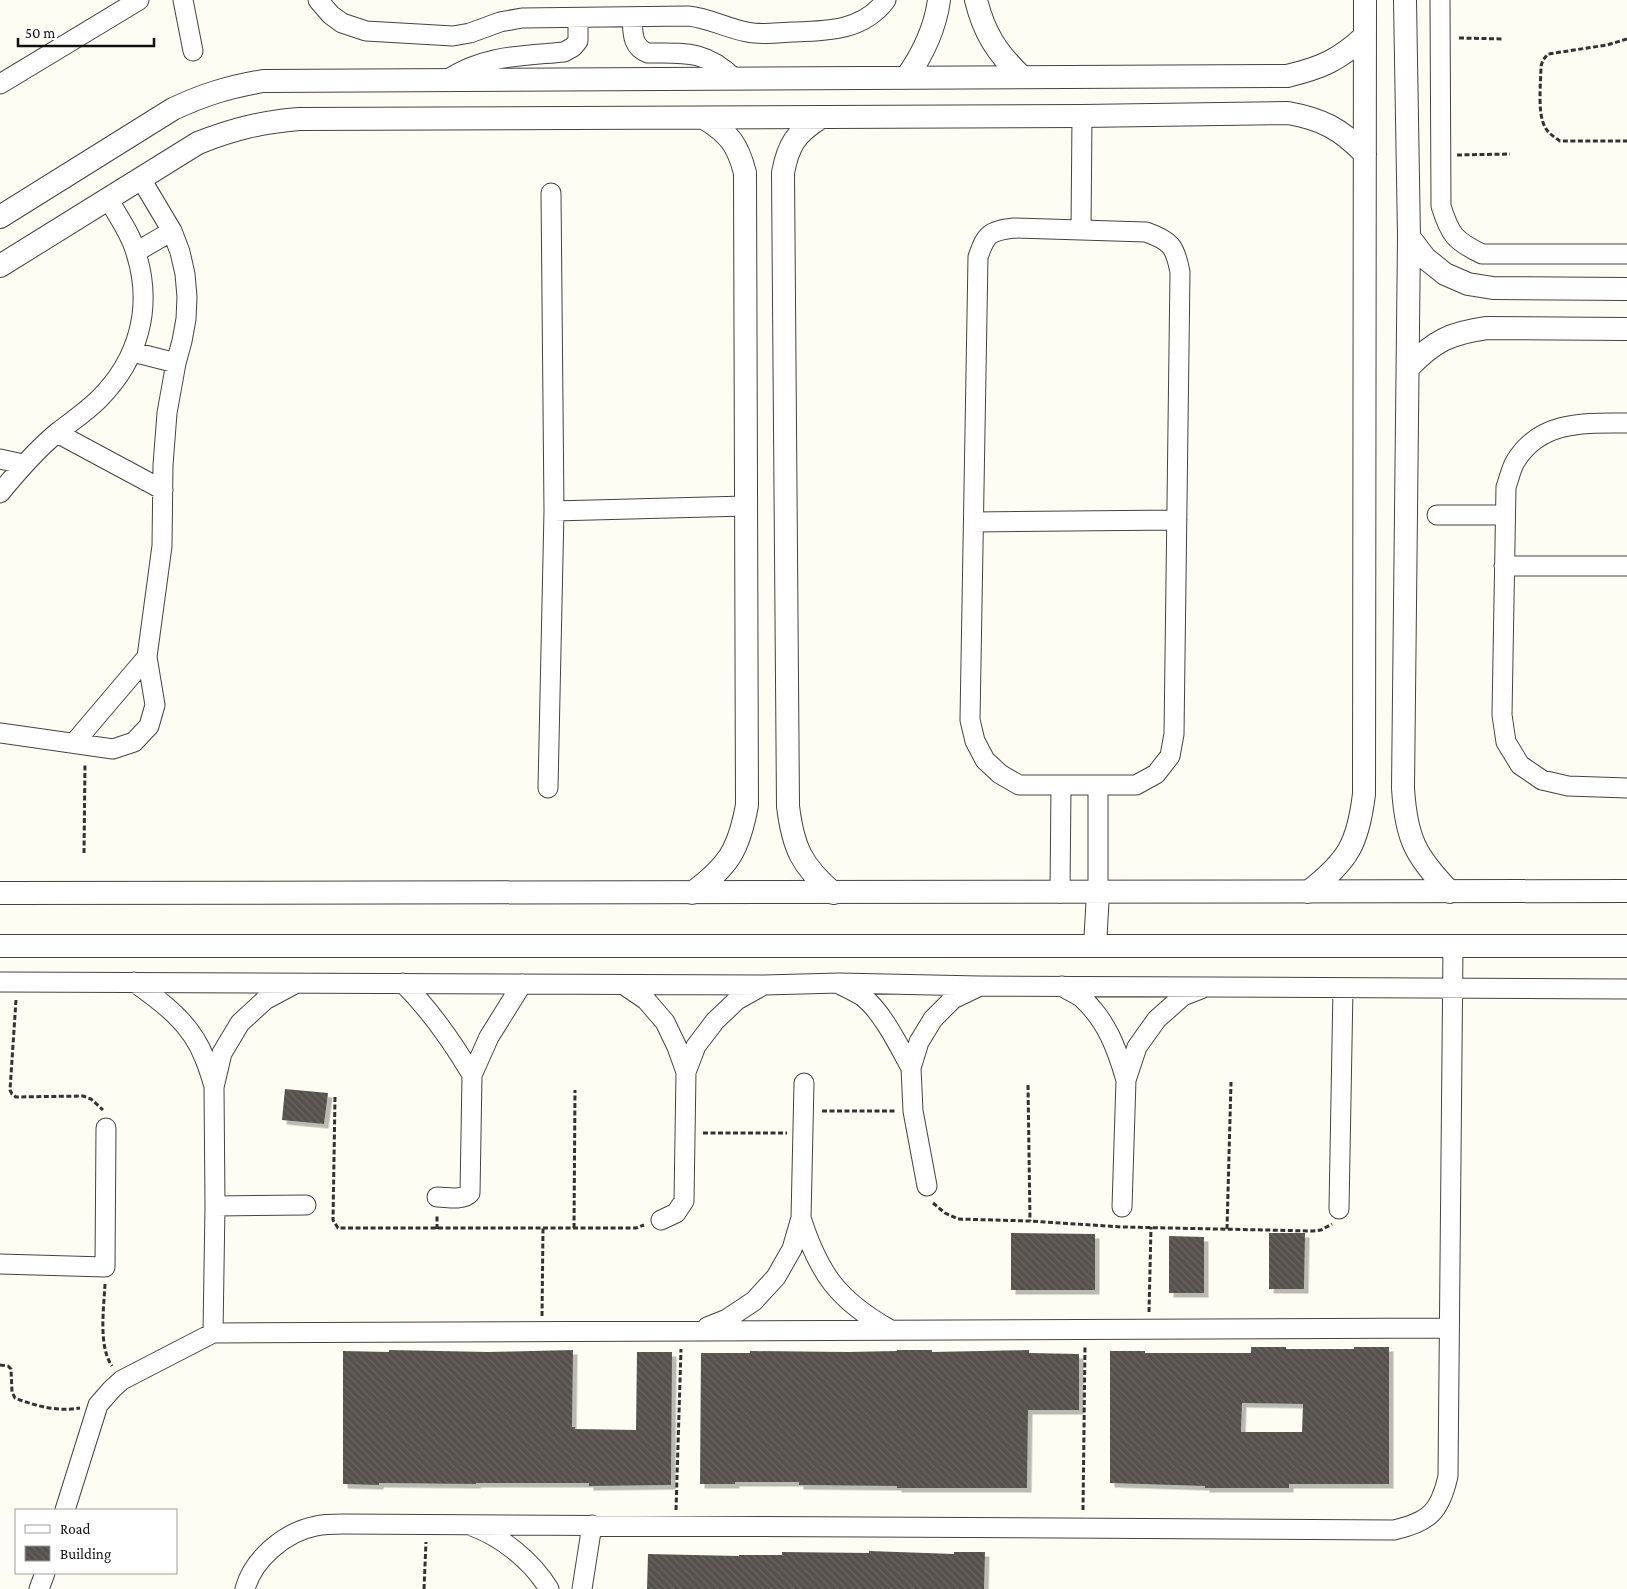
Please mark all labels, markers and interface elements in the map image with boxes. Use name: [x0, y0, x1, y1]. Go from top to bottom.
scale bar: [18, 15, 154, 47]
text: 50 m: [25, 25, 55, 41]
legend: [15, 1509, 178, 1574]
text: Road: [60, 1521, 91, 1537]
text: Building: [60, 1546, 111, 1563]

